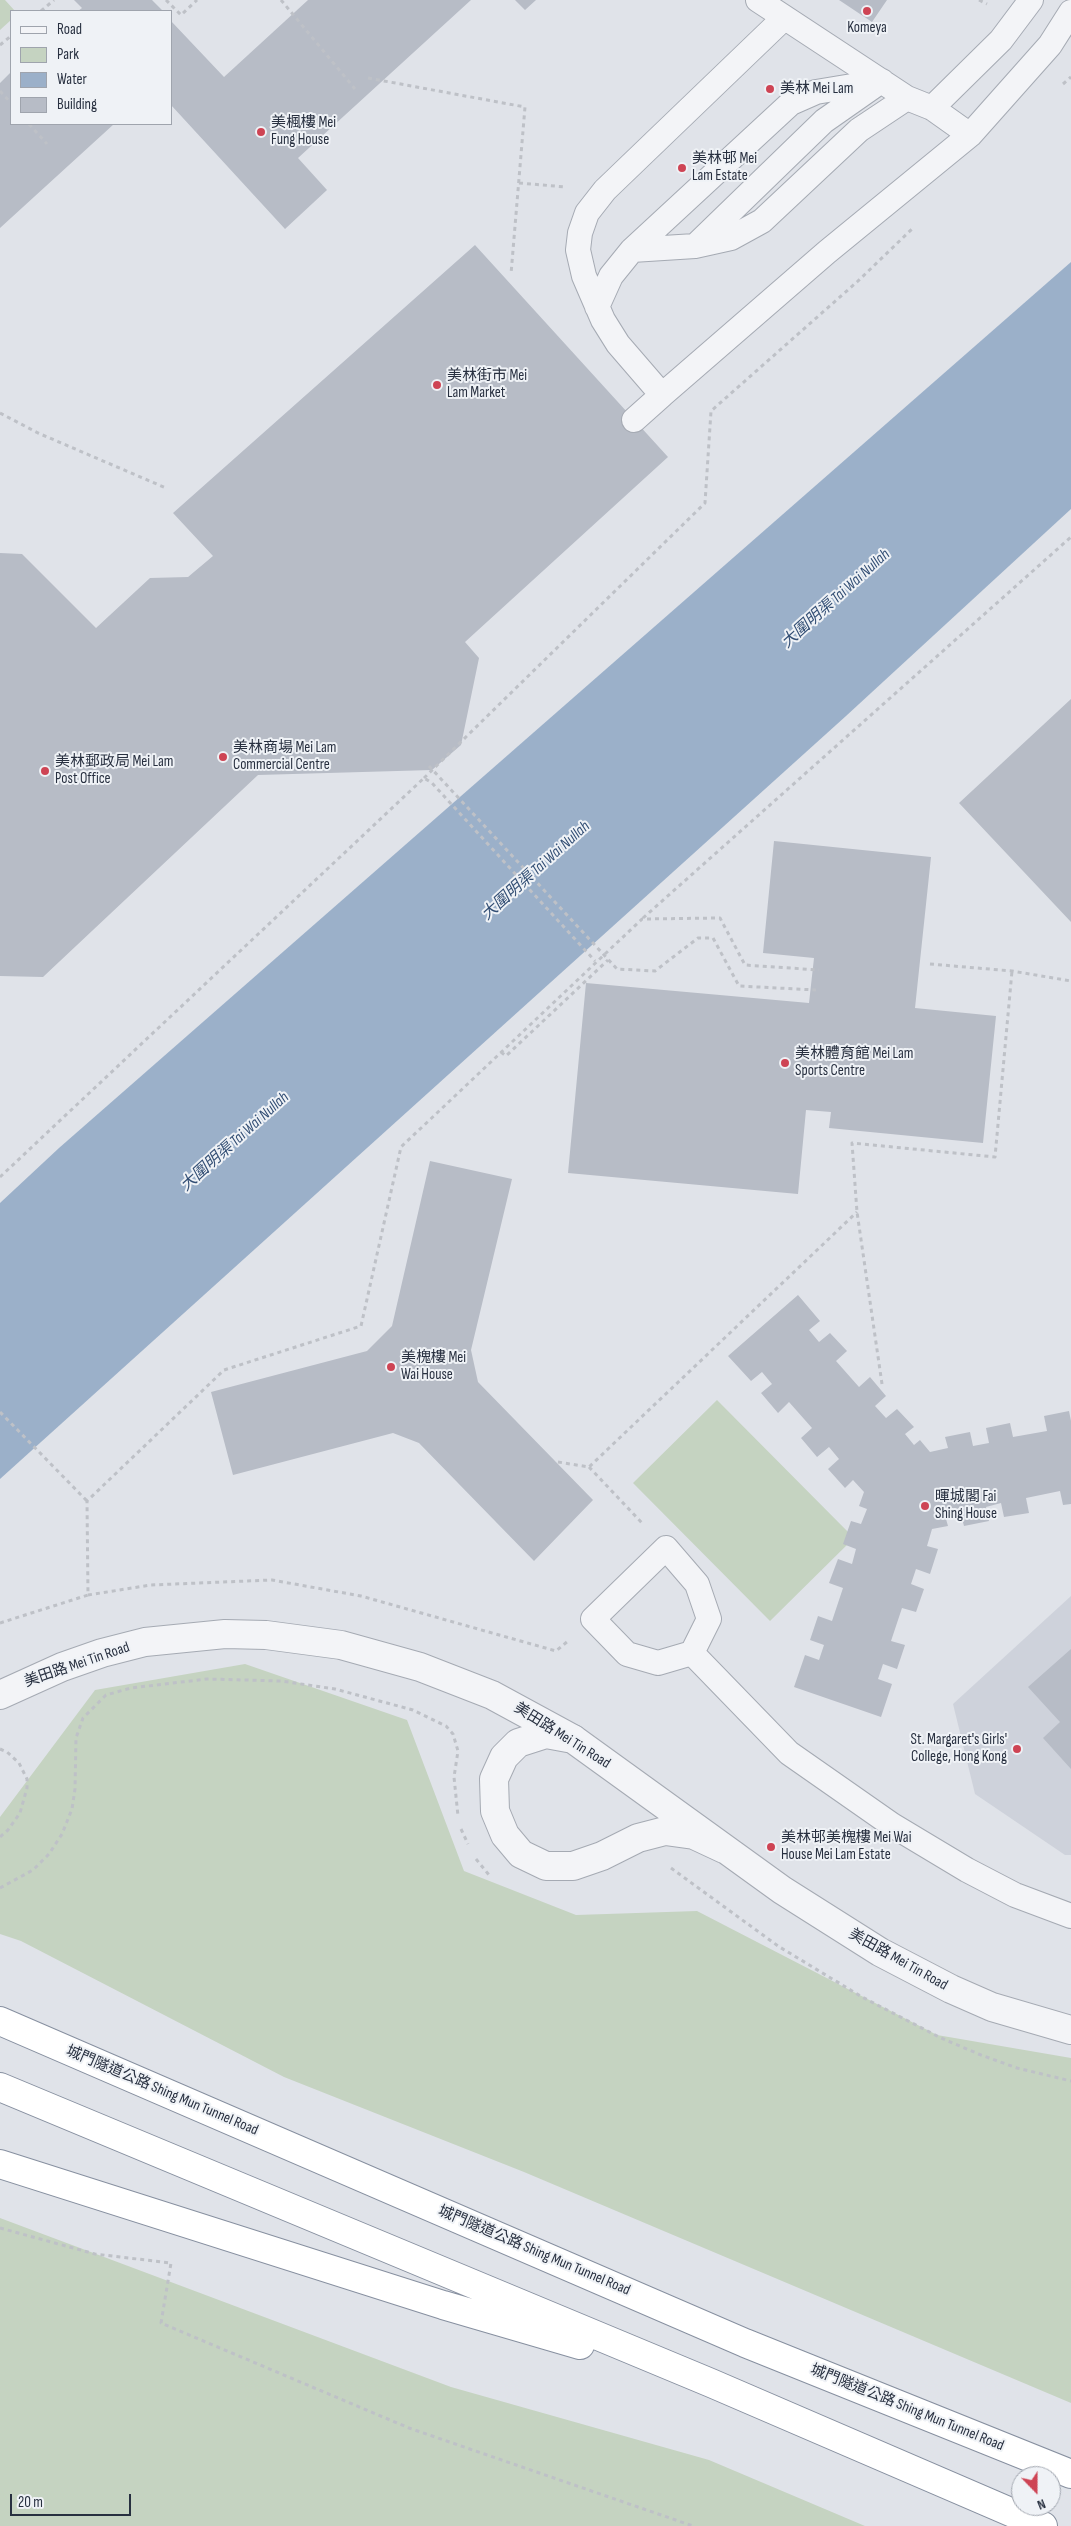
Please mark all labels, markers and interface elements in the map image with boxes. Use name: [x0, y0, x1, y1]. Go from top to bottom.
marker: Komeya: [861, 5, 873, 17]
legend: [10, 10, 172, 125]
place label: Komeya: [847, 19, 887, 37]
text: Road: [57, 20, 82, 39]
text: Park: [57, 45, 79, 64]
text: Water: [57, 70, 87, 89]
place label: 美林 Mei Lam: [780, 80, 853, 98]
marker: 美林 Mei Lam: [764, 83, 776, 95]
text: Building: [57, 95, 97, 114]
place label: 美楓樓 Mei Fung House: [271, 114, 336, 149]
marker: 美楓樓 Mei Fung House: [255, 126, 267, 138]
place label: 美林邨 Mei Lam Estate: [692, 150, 757, 185]
marker: 美林邨 Mei Lam Estate: [676, 162, 688, 174]
place label: 美林街市 Mei Lam Market: [447, 367, 527, 402]
marker: 美林街市 Mei Lam Market: [431, 379, 443, 391]
water label: 大圍明渠 Tai Wai Nullah: [778, 545, 894, 653]
place label: 美林商場 Mei Lam Commercial Centre: [233, 739, 336, 774]
marker: 美林商場 Mei Lam Commercial Centre: [217, 751, 229, 763]
place label: 美林郵政局 Mei Lam Post Office: [55, 753, 173, 788]
marker: 美林郵政局 Mei Lam Post Office: [39, 765, 51, 777]
water label: 大圍明渠 Tai Wai Nullah: [478, 817, 594, 925]
place label: 美林體育館 Mei Lam Sports Centre: [795, 1045, 913, 1080]
marker: 美林體育館 Mei Lam Sports Centre: [779, 1057, 791, 1069]
water label: 大圍明渠 Tai Wai Nullah: [177, 1088, 293, 1196]
place label: 美槐樓 Mei Wai House: [401, 1349, 466, 1384]
marker: 美槐樓 Mei Wai House: [385, 1361, 397, 1373]
place label: 暉城閣 Fai Shing House: [935, 1488, 997, 1523]
marker: 暉城閣 Fai Shing House: [919, 1500, 931, 1512]
street label: 美田路 Mei Tin Road: [22, 1639, 132, 1691]
street label: 美田路 Mei Tin Road: [511, 1699, 613, 1773]
place label: St. Margaret's Girls' College, Hong Kong: [911, 1731, 1007, 1766]
marker: St. Margaret's Girls' College, Hong Kong: [1011, 1743, 1023, 1755]
place label: 美林邨美槐樓 Mei Wai House Mei Lam Estate: [781, 1829, 911, 1864]
marker: 美林邨美槐樓 Mei Wai House Mei Lam Estate: [765, 1841, 777, 1853]
street label: 美田路 Mei Tin Road: [845, 1925, 951, 1995]
street label: 城門隧道公路 Shing Mun Tunnel Road: [63, 2042, 261, 2140]
street label: 城門隧道公路 Shing Mun Tunnel Road: [435, 2202, 633, 2300]
street label: 城門隧道公路 Shing Mun Tunnel Road: [808, 2361, 1006, 2455]
north arrow: [1011, 2466, 1061, 2516]
scale bar: [12, 2484, 134, 2516]
text: 20 m: [18, 2493, 43, 2512]
text: N: [1035, 2495, 1048, 2514]

